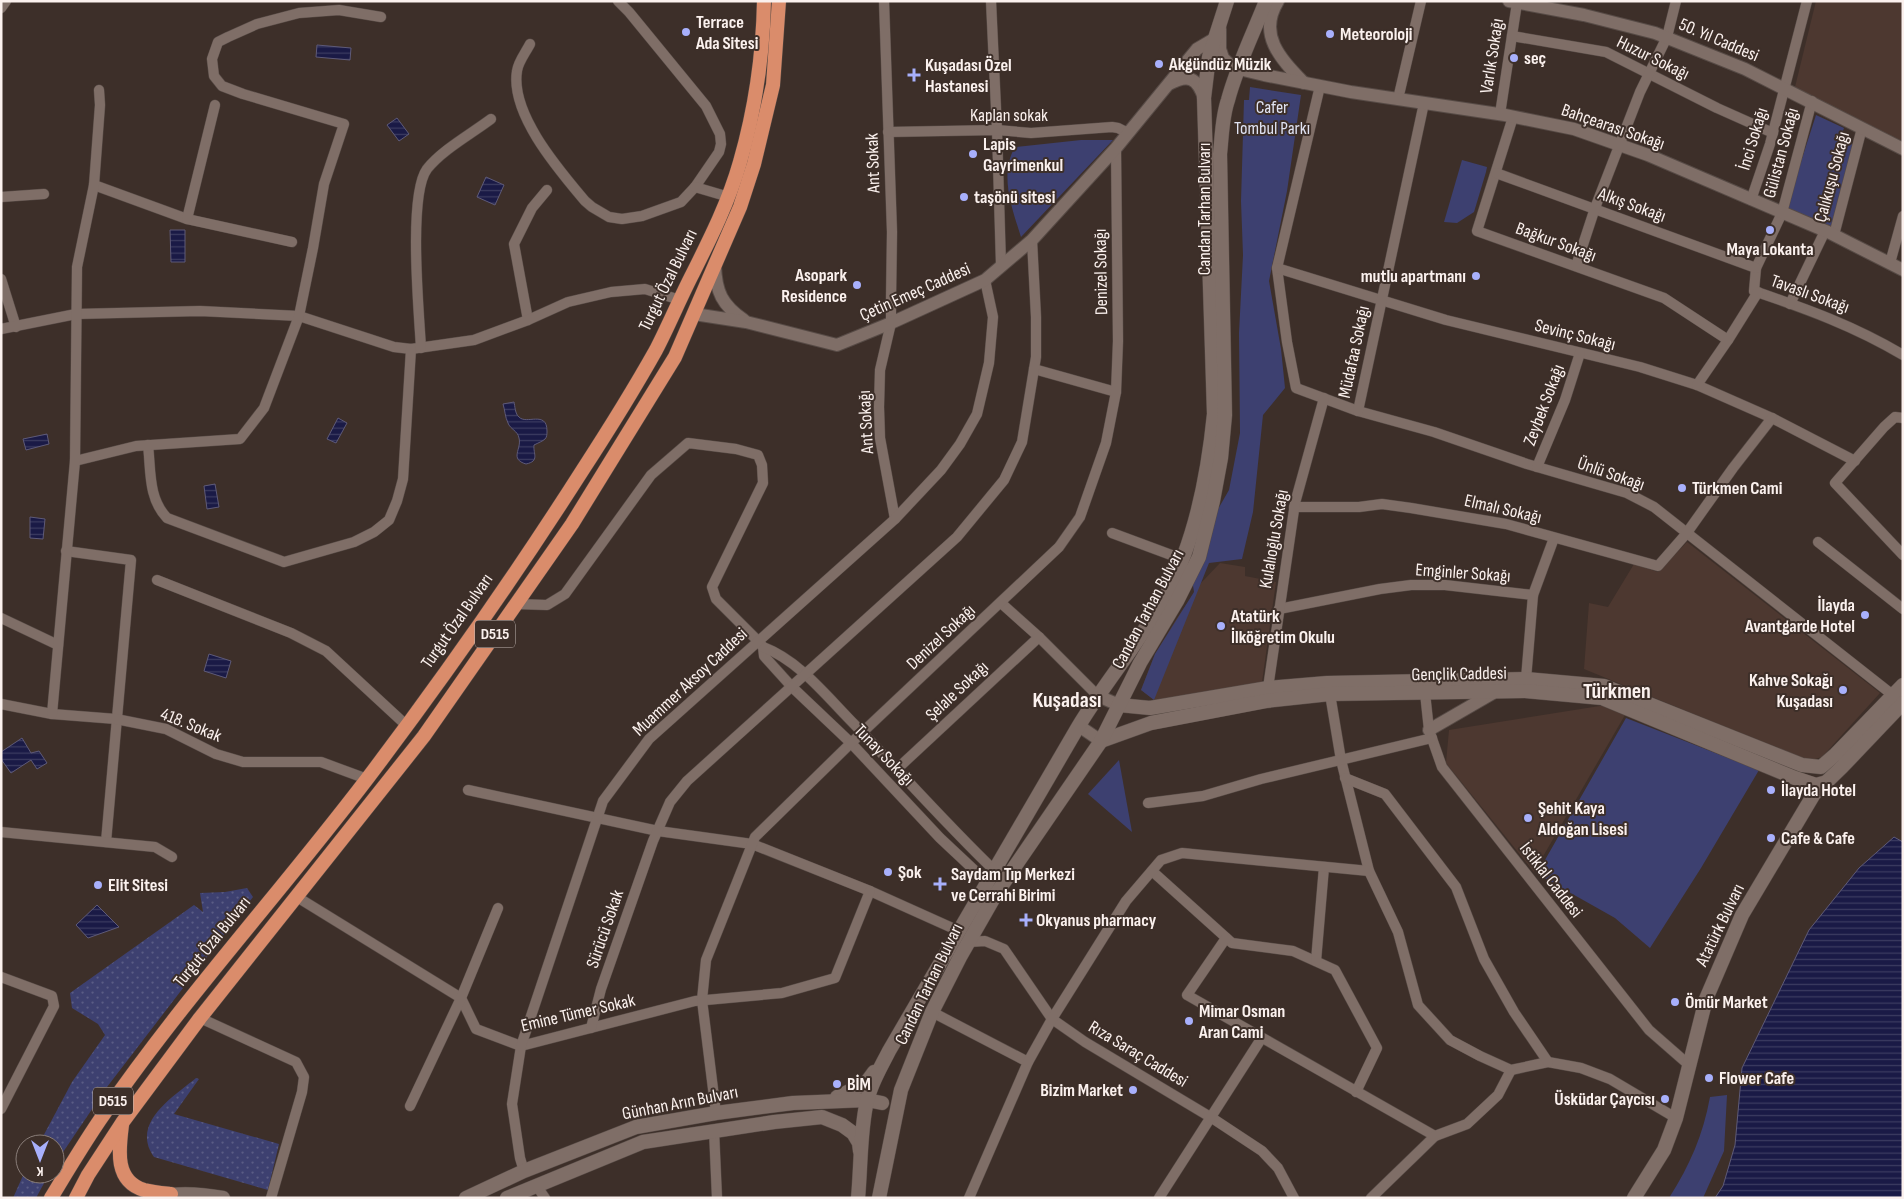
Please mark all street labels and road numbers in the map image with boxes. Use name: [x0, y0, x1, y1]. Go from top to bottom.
street label: 50. Yıl Caddesi: [1676, 14, 1762, 66]
street label: Varlık Sokağı: [1476, 17, 1508, 95]
street label: Huzur Sokağı: [1613, 31, 1693, 85]
street label: Bahçearası Sokağı: [1559, 99, 1667, 155]
street label: Kaplan sokak: [970, 105, 1048, 126]
street label: İnci Sokağı: [1734, 105, 1772, 173]
street label: Gülistan Sokağı: [1759, 106, 1803, 200]
street label: Çalıkuşu Sokağı: [1810, 129, 1854, 225]
street label: Ant Sokak: [861, 132, 885, 194]
street label: Candan Tarhan Bulvarı: [1194, 143, 1215, 275]
street label: Alkış Sokağı: [1594, 183, 1669, 227]
street label: Bağkur Sokağı: [1513, 218, 1599, 266]
street label: Turgut Özal Bulvarı: [634, 226, 702, 334]
street label: Denizel Sokağı: [1090, 229, 1112, 315]
street label: Çetin Emeç Caddesi: [856, 258, 974, 326]
street label: Tavaslı Sokağı: [1768, 270, 1852, 318]
street label: Müdafaa Sokağı: [1334, 304, 1374, 400]
street label: Sevinç Sokağı: [1532, 315, 1618, 355]
street label: Zeybek Sokağı: [1519, 362, 1569, 448]
street label: Ant Sokağı: [854, 390, 878, 455]
street label: Ünlü Sokağı: [1575, 453, 1647, 495]
street label: Kulalıoğlu Sokağı: [1255, 488, 1293, 590]
street label: Elmalı Sokağı: [1462, 490, 1544, 528]
street label: Candan Tarhan Bulvarı: [1108, 546, 1188, 672]
street label: Emginler Sokağı: [1415, 559, 1511, 587]
street label: Turgut Özal Bulvarı: [417, 570, 497, 672]
street label: Denizel Sokağı: [902, 600, 980, 674]
road number: D515: [475, 620, 515, 648]
street label: Muammer Aksoy Caddesi: [628, 623, 752, 741]
street label: Şelale Sokağı: [921, 657, 993, 725]
street label: Gençlik Caddesi: [1411, 663, 1507, 685]
street label: 418. Sokak: [157, 703, 225, 747]
street label: Tunay Sokağı: [850, 720, 918, 790]
street label: İstiklal Caddesi: [1515, 838, 1587, 922]
street label: Atatürk Bulvarı: [1691, 880, 1749, 971]
street label: Sürücü Sokak: [582, 887, 628, 971]
street label: Turgut Özal Bulvarı: [169, 892, 255, 992]
street label: Candan Tarhan Bulvarı: [891, 920, 967, 1048]
street label: Emine Tümer Sokak: [519, 990, 637, 1036]
street label: Rıza Saraç Caddesi: [1085, 1016, 1191, 1092]
street label: Günhan Arın Bulvarı: [620, 1081, 740, 1125]
road number: D515: [93, 1088, 133, 1114]

